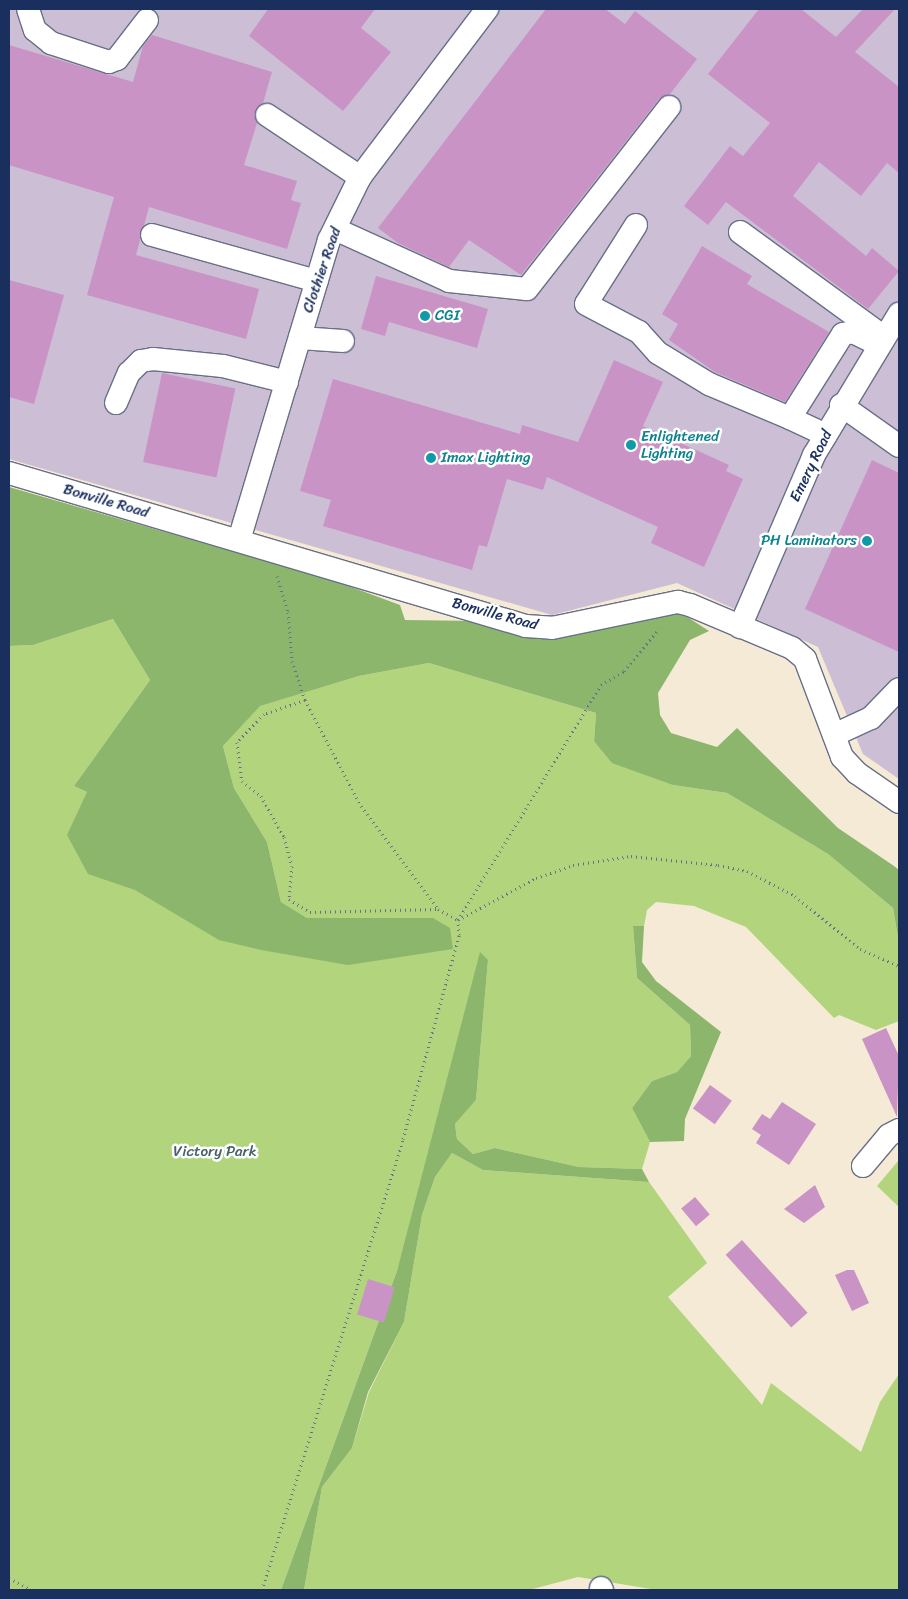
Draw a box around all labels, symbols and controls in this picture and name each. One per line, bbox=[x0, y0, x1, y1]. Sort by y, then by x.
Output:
street label: Clothier Road bbox=[299, 225, 345, 315]
place label: CGI bbox=[435, 307, 460, 325]
marker: CGI bbox=[419, 310, 431, 322]
place label: Enlightened Lighting bbox=[641, 427, 719, 462]
street label: Emery Road bbox=[786, 427, 836, 505]
marker: Enlightened Lighting bbox=[625, 439, 637, 451]
place label: Imax Lighting bbox=[441, 449, 530, 467]
marker: Imax Lighting bbox=[425, 452, 437, 464]
street label: Bonville Road bbox=[61, 480, 151, 522]
place label: PH Laminators bbox=[761, 532, 857, 550]
marker: PH Laminators bbox=[861, 535, 873, 547]
street label: Bonville Road bbox=[450, 594, 540, 634]
park label: Victory Park bbox=[173, 1143, 257, 1161]

